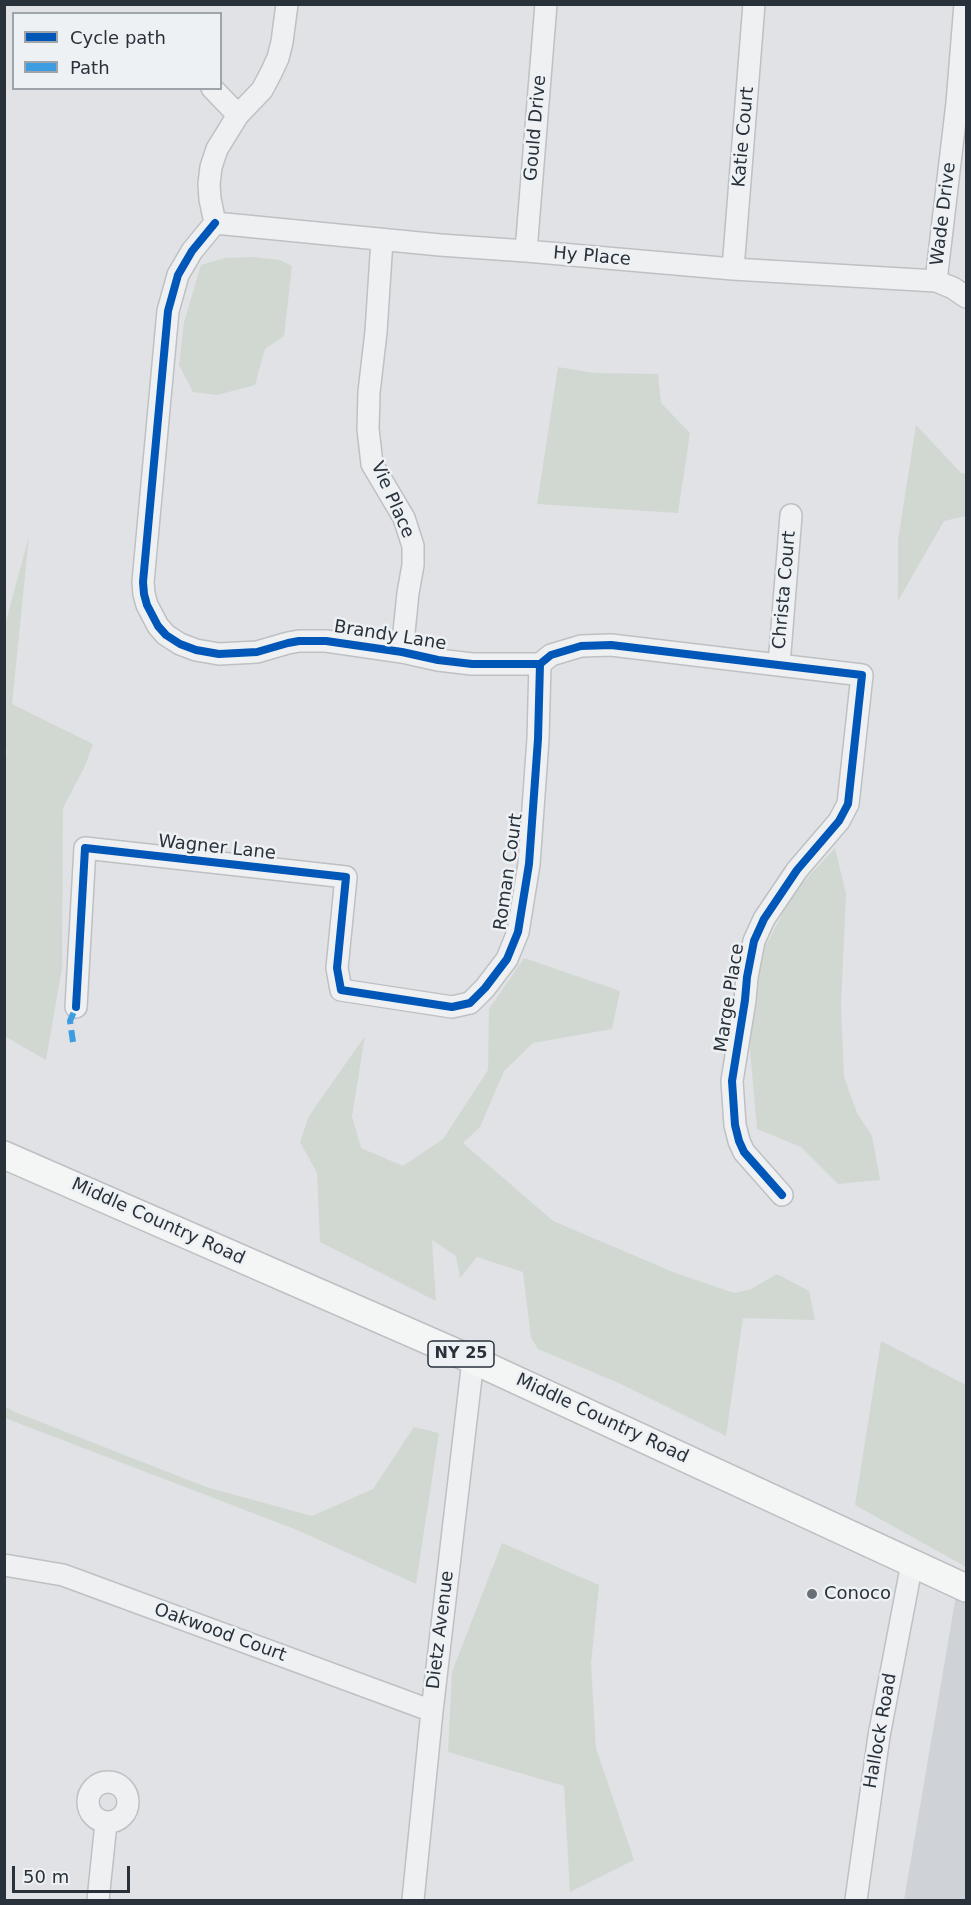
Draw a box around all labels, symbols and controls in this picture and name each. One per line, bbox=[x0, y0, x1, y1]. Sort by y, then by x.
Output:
legend bbox=[12, 12, 222, 90]
text: Cycle path bbox=[70, 27, 166, 48]
text: Path bbox=[70, 57, 110, 78]
street label: Gould Drive bbox=[521, 74, 551, 182]
street label: Katie Court bbox=[729, 86, 759, 188]
street label: Wade Drive bbox=[927, 161, 961, 267]
street label: Hy Place bbox=[552, 243, 632, 271]
street label: Vie Place bbox=[366, 458, 418, 542]
street label: Christa Court bbox=[769, 530, 801, 650]
street label: Brandy Lane bbox=[332, 616, 448, 656]
street label: Roman Court bbox=[490, 812, 528, 932]
street label: Wagner Lane bbox=[157, 831, 277, 865]
street label: Marge Place bbox=[711, 942, 749, 1054]
street label: Middle Country Road bbox=[68, 1174, 248, 1270]
road number: NY 25 bbox=[428, 1341, 494, 1367]
street label: Middle Country Road bbox=[512, 1370, 692, 1468]
street label: Dietz Avenue bbox=[423, 1570, 459, 1690]
place label: Conoco bbox=[824, 1583, 891, 1605]
marker: Conoco bbox=[805, 1587, 819, 1601]
street label: Oakwood Court bbox=[151, 1599, 289, 1667]
street label: Hallock Road bbox=[860, 1672, 902, 1790]
scale bar bbox=[15, 1854, 134, 1892]
text: 50 m bbox=[23, 1866, 69, 1887]

